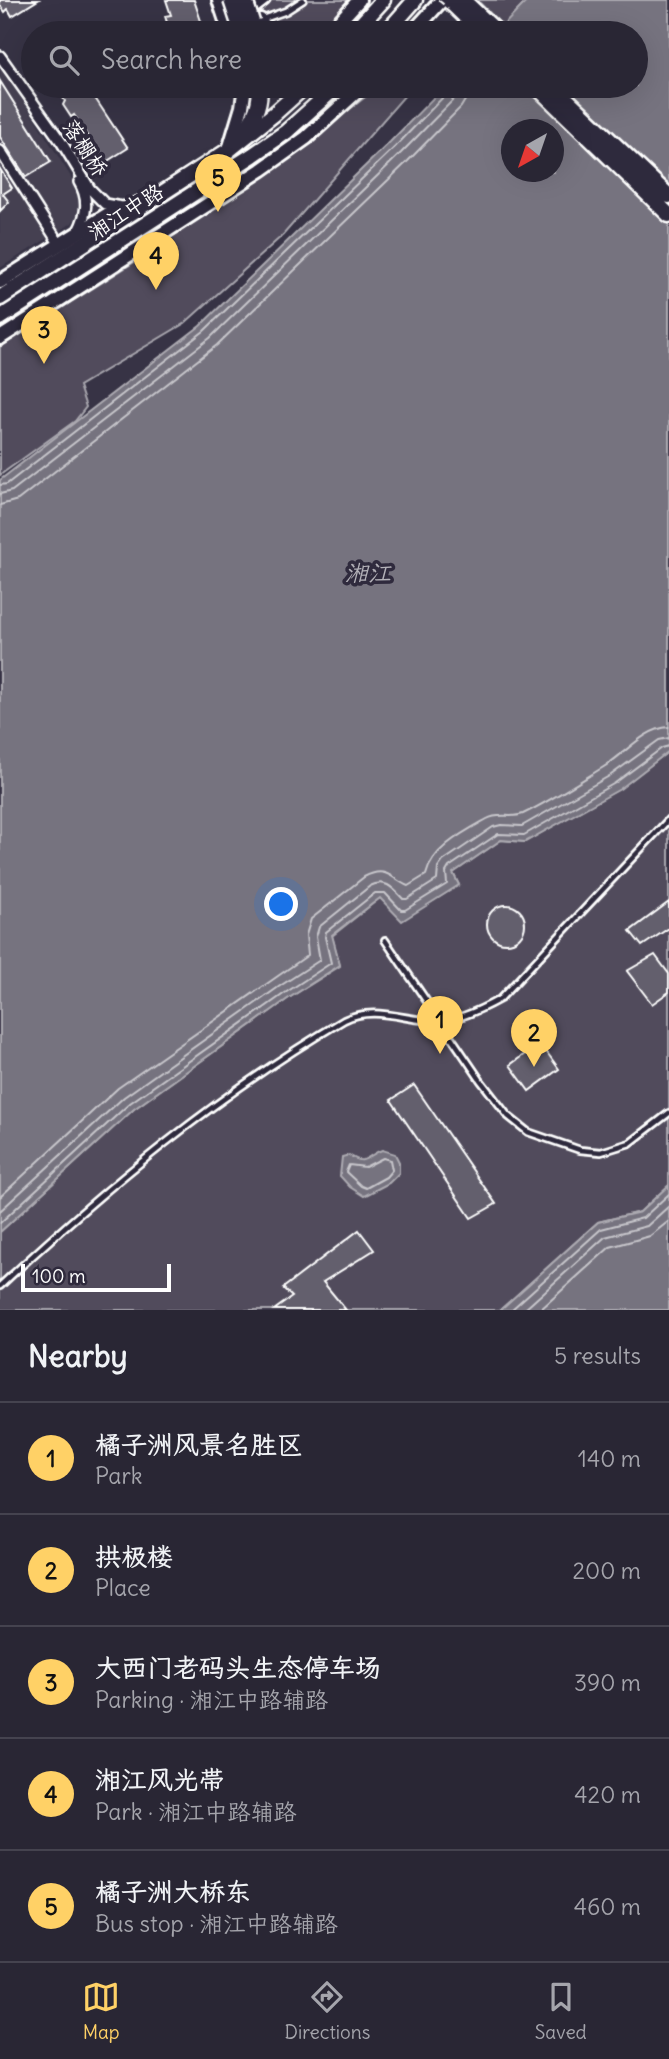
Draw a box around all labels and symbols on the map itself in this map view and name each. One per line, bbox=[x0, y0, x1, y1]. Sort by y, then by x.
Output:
street label: 落棚桥 bbox=[57, 114, 114, 181]
north arrow bbox=[501, 119, 564, 182]
pin: 5 bbox=[195, 154, 241, 212]
street label: 湘江中路 bbox=[83, 177, 168, 246]
pin: 4 bbox=[133, 232, 179, 290]
pin: 3 bbox=[21, 306, 67, 364]
water label: 湘江 bbox=[345, 558, 392, 587]
your location bbox=[264, 887, 298, 921]
pin: 1 bbox=[417, 996, 463, 1054]
pin: 2 bbox=[511, 1009, 557, 1067]
scale bar bbox=[21, 1261, 172, 1293]

